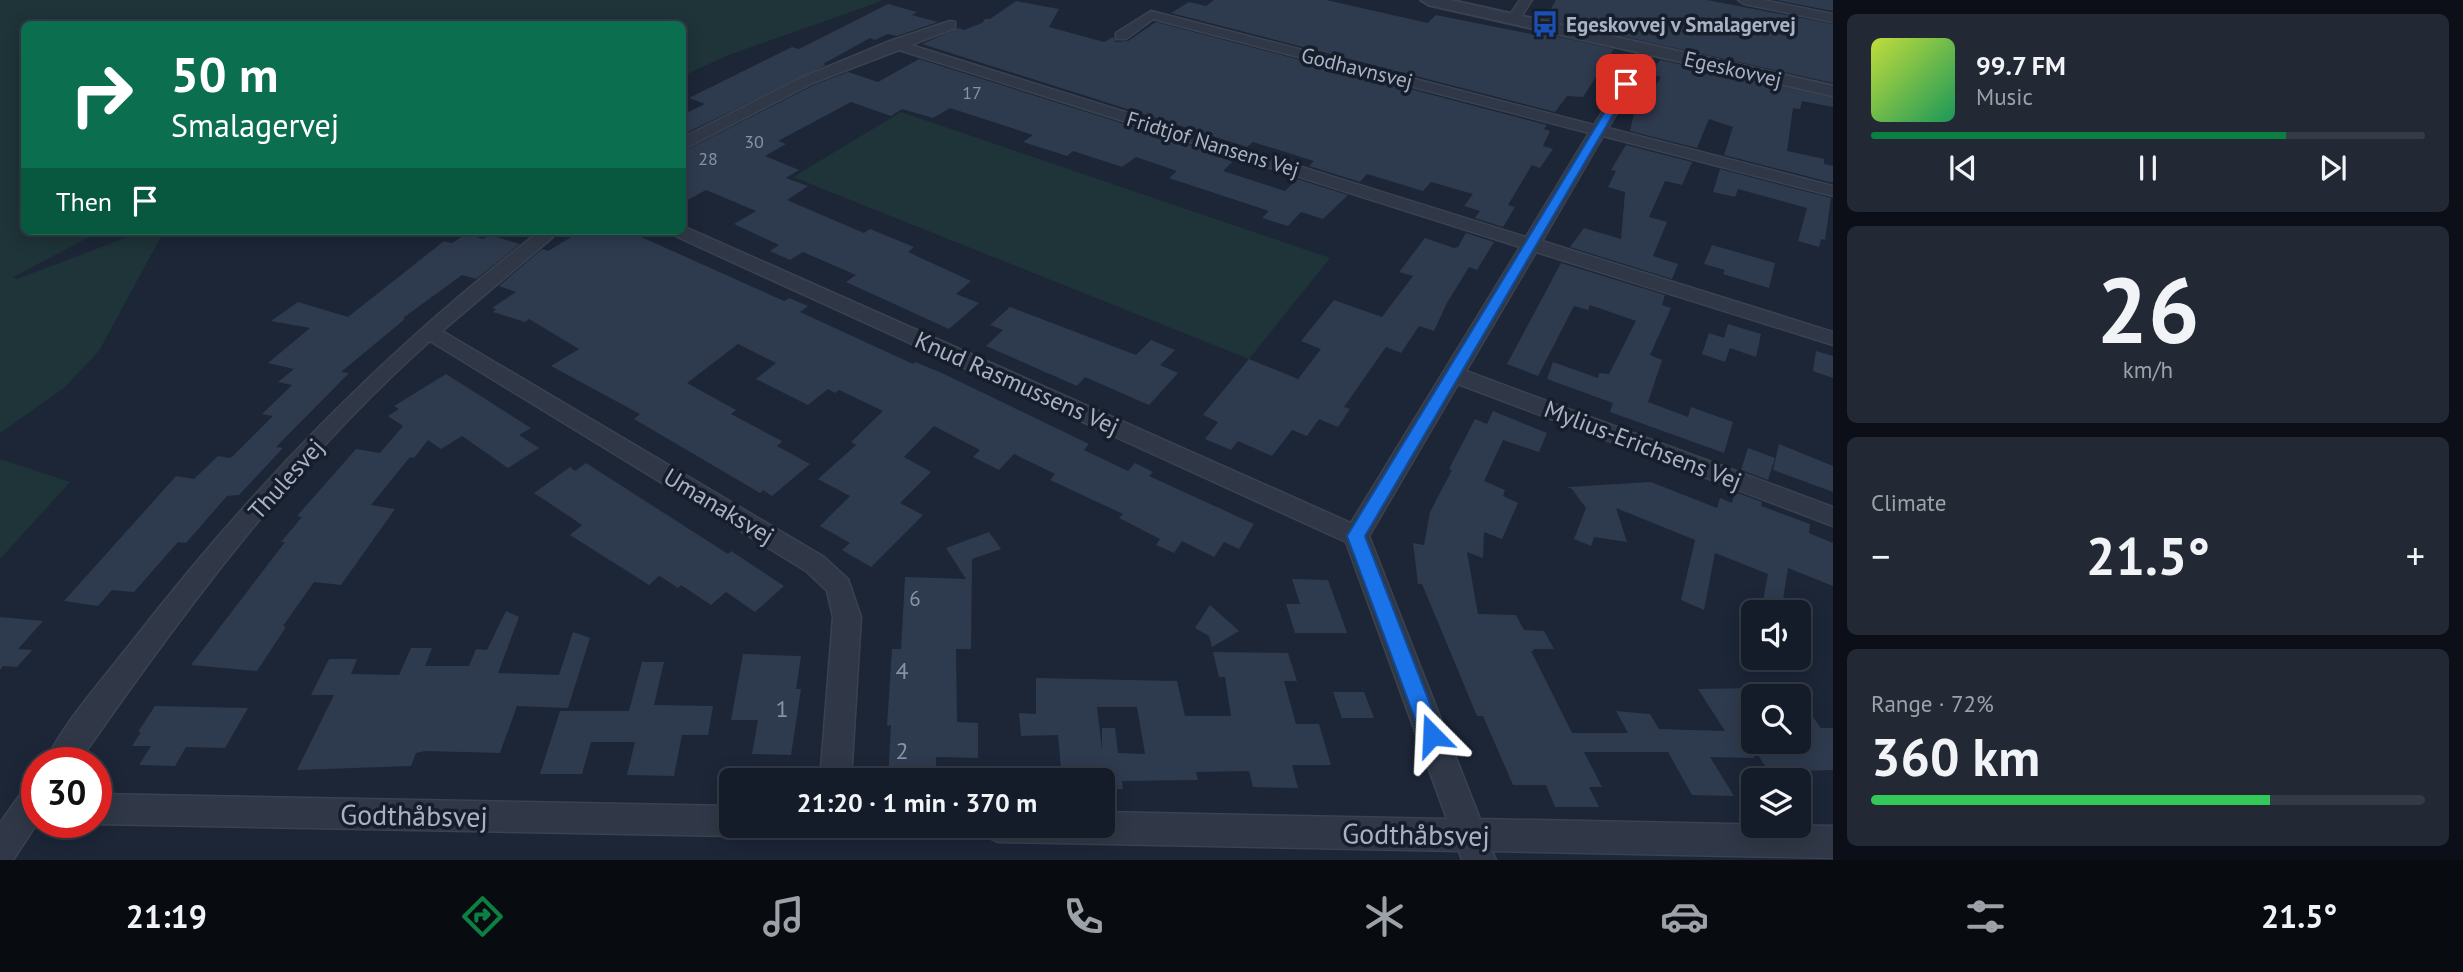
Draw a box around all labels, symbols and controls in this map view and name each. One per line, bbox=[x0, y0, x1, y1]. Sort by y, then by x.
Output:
bus stop icon: Egeskovvej v Smalagervej bbox=[1530, 9, 1560, 39]
place label: Egeskovvej v Smalagervej bbox=[1566, 11, 1796, 38]
street label: Godhavnsvej bbox=[1298, 41, 1416, 95]
text: 50 m bbox=[171, 42, 278, 106]
street label: Egeskovvej bbox=[1682, 45, 1784, 93]
icon: right bbox=[56, 49, 147, 140]
text: 99.7 FM bbox=[1976, 49, 2066, 82]
pin bbox=[1596, 54, 1656, 114]
icon: arrive bbox=[1607, 65, 1645, 103]
house number: 17 bbox=[962, 81, 982, 104]
text: Music bbox=[1976, 82, 2033, 111]
text: Smalagervej bbox=[171, 104, 339, 146]
street label: Fridtjof Nansens Vej bbox=[1124, 105, 1302, 183]
house number: 30 bbox=[744, 130, 764, 153]
house number: 28 bbox=[698, 147, 718, 170]
icon: previous bbox=[1944, 149, 1982, 187]
icon: pause bbox=[2129, 149, 2167, 187]
icon: next bbox=[2314, 149, 2352, 187]
icon: arrive bbox=[126, 182, 164, 220]
text: Then bbox=[56, 185, 112, 218]
text: 26 bbox=[2096, 250, 2200, 368]
street label: Knud Rasmussens Vej bbox=[910, 324, 1124, 442]
text: km/h bbox=[2123, 355, 2173, 384]
street label: Mylius-Erichsens Vej bbox=[1540, 393, 1746, 497]
street label: Thulesvej bbox=[241, 432, 331, 526]
street label: Umanaksvej bbox=[658, 461, 780, 551]
text: Climate bbox=[1871, 488, 1946, 517]
text: 21.5° bbox=[2086, 522, 2210, 589]
text: − bbox=[1871, 531, 1890, 580]
text: + bbox=[2406, 531, 2425, 580]
house number: 6 bbox=[909, 585, 921, 612]
map controls bbox=[1741, 600, 1811, 838]
button: sound bbox=[1741, 600, 1811, 670]
house number: 4 bbox=[895, 655, 909, 686]
button: search bbox=[1741, 684, 1811, 754]
text: Range · 72% bbox=[1871, 689, 1994, 718]
house number: 1 bbox=[775, 693, 789, 724]
position arrow bbox=[1395, 698, 1469, 772]
text: 360 km bbox=[1871, 723, 2040, 790]
house number: 2 bbox=[895, 735, 909, 766]
speed limit sign: 30 bbox=[21, 747, 112, 838]
button: layers bbox=[1741, 768, 1811, 838]
text: 21:20 · 1 min · 370 m bbox=[797, 786, 1037, 819]
street label: Godthåbsvej bbox=[340, 795, 488, 835]
street label: Godthåbsvej bbox=[1342, 814, 1490, 854]
icon: directions bbox=[458, 892, 507, 941]
icon: music bbox=[759, 892, 808, 941]
icon: phone bbox=[1059, 892, 1108, 941]
icon: climate bbox=[1360, 892, 1409, 941]
icon: car bbox=[1660, 892, 1709, 941]
icon: filters bbox=[1961, 892, 2010, 941]
text: 21:19 bbox=[126, 895, 207, 937]
text: 21.5° bbox=[2261, 895, 2337, 937]

